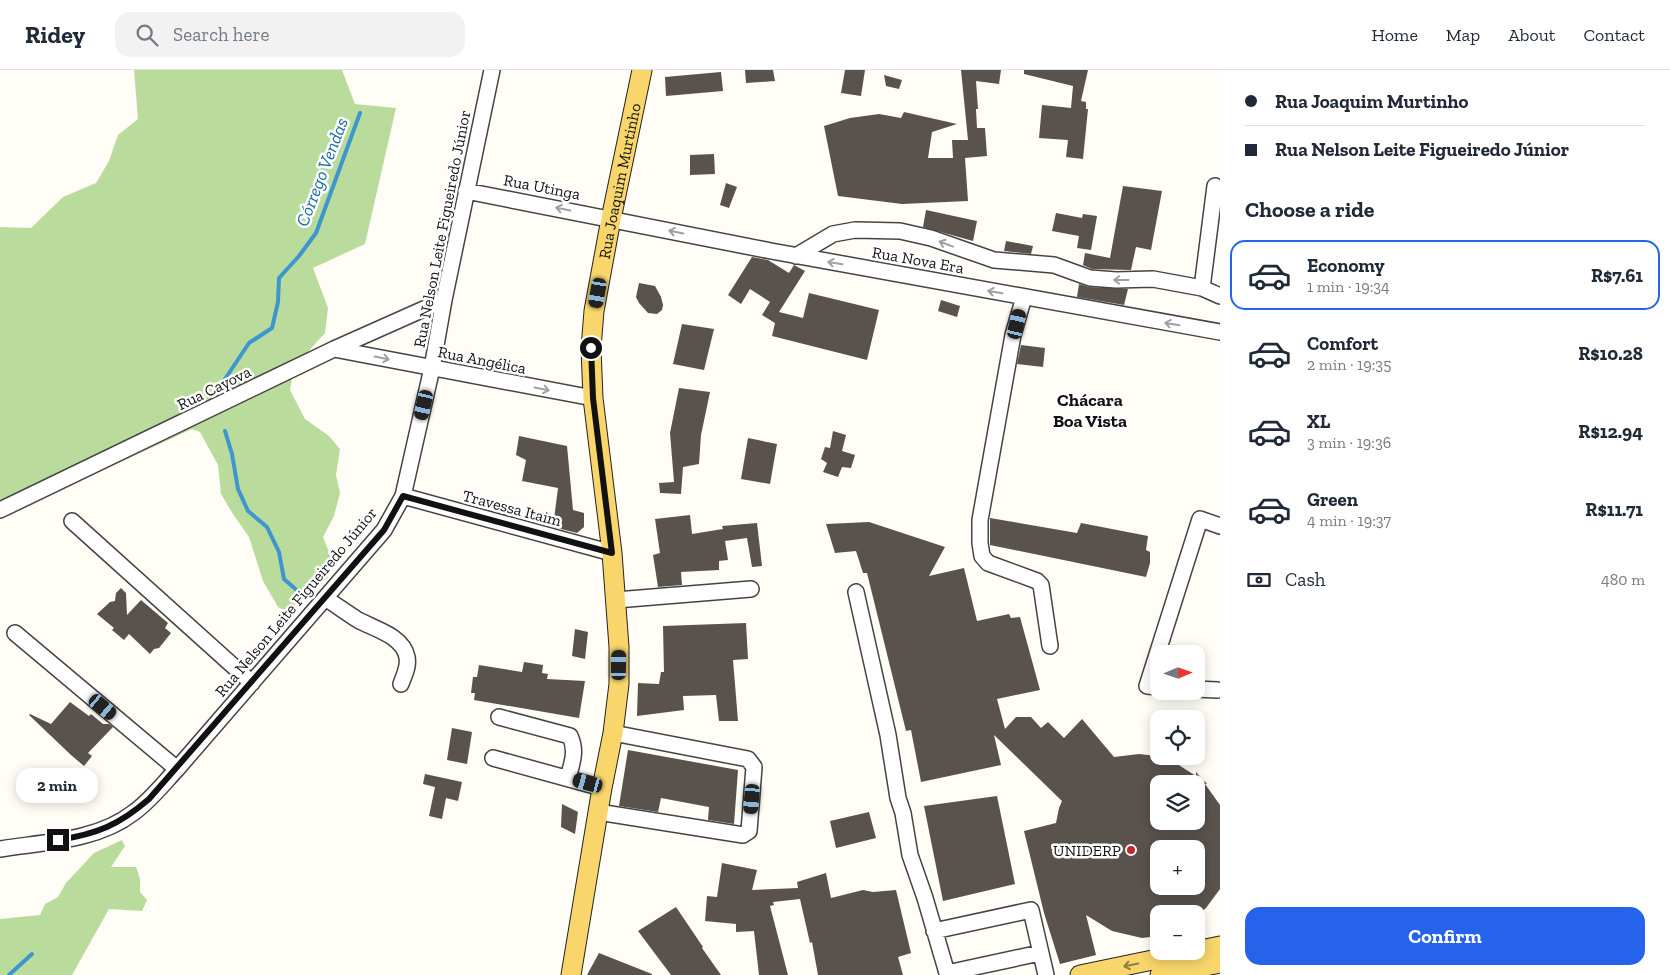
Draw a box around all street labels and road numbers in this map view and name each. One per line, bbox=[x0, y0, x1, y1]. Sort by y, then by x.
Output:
street label: Rua Joaquim Murtinho bbox=[594, 101, 644, 260]
street label: Rua Nelson Leite Figueiredo Júnior bbox=[410, 108, 474, 349]
street label: Rua Utinga bbox=[502, 170, 582, 204]
street label: Rua Nova Era bbox=[871, 243, 966, 277]
street label: Rua Angélica bbox=[436, 342, 528, 378]
street label: Rua Cayova bbox=[174, 362, 254, 414]
street label: Travessa Itaim bbox=[461, 486, 564, 530]
street label: Rua Nelson Leite Figueiredo Júnior bbox=[211, 503, 381, 701]

